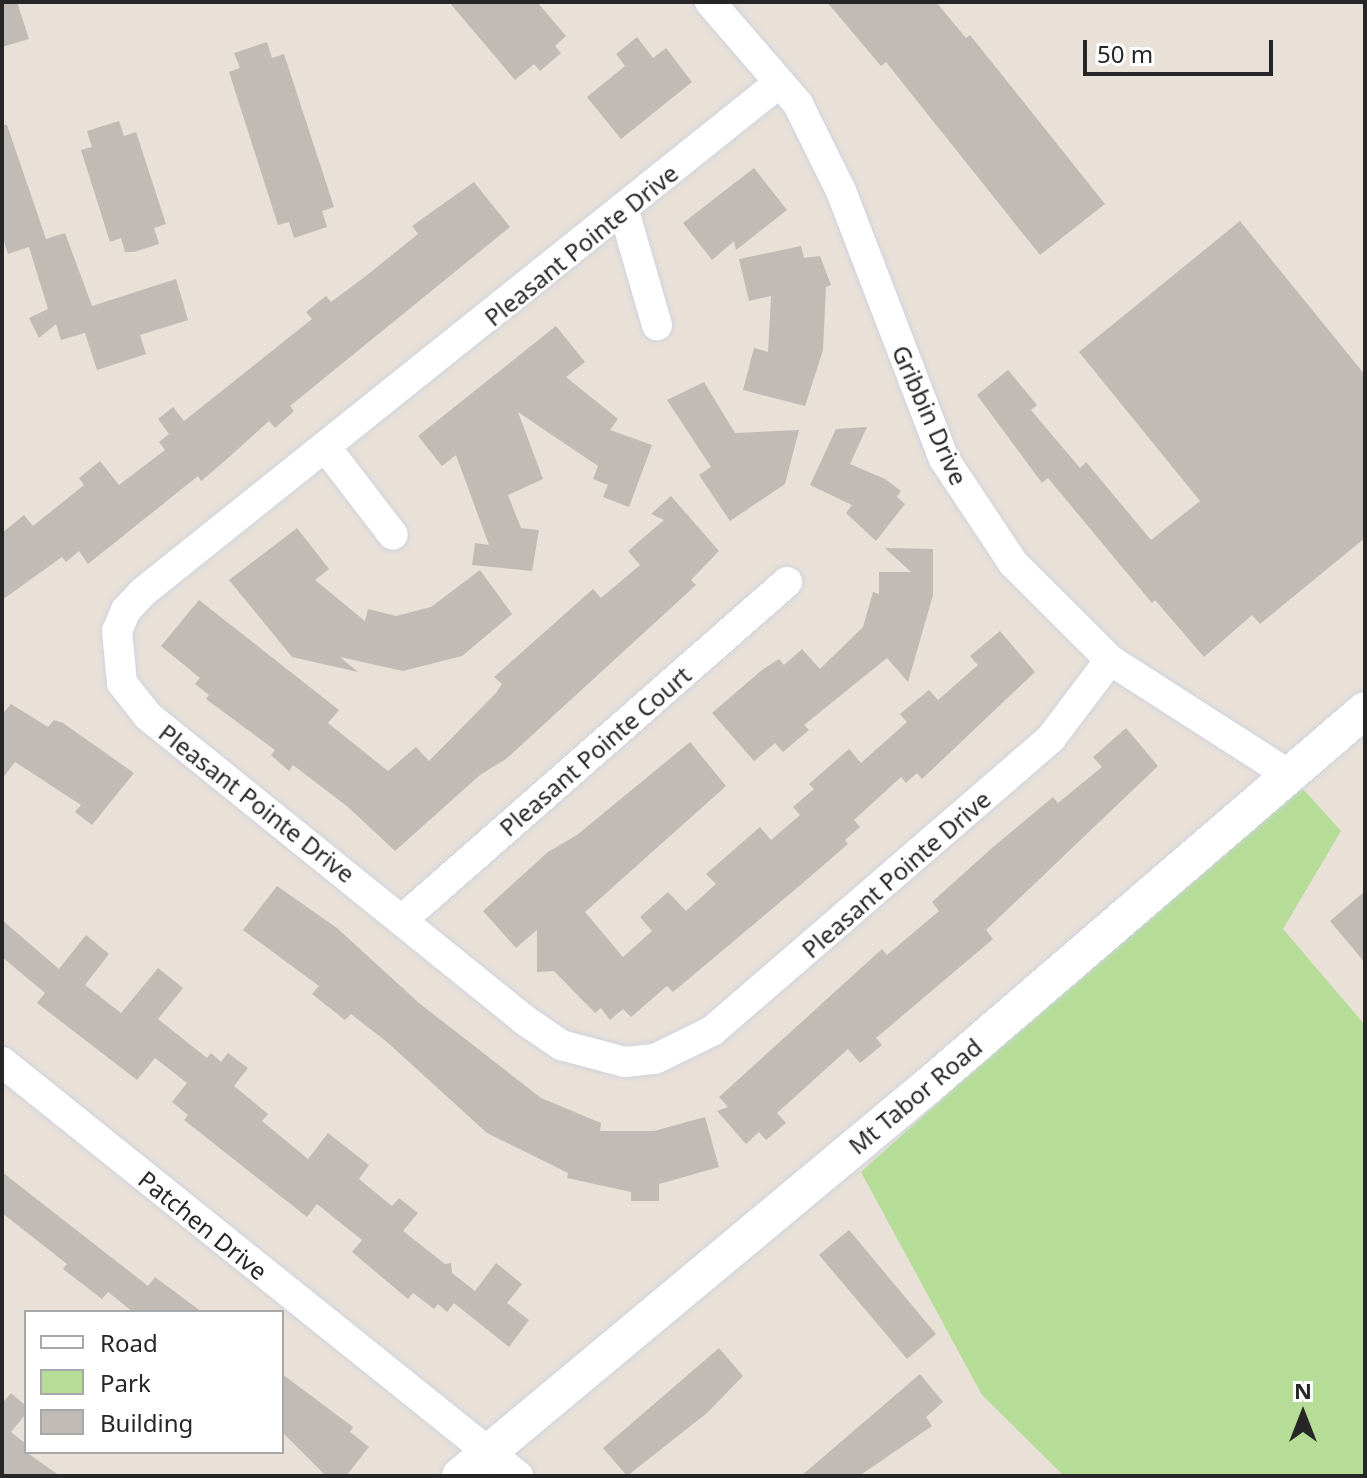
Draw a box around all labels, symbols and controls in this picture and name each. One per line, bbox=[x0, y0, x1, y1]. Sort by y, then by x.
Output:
scale bar bbox=[1087, 24, 1277, 74]
text: 50 m bbox=[1097, 37, 1153, 70]
street label: Pleasant Pointe Drive bbox=[479, 158, 683, 332]
street label: Gribbin Drive bbox=[886, 341, 974, 489]
street label: Pleasant Pointe Court bbox=[493, 660, 697, 842]
street label: Pleasant Pointe Drive bbox=[153, 718, 361, 888]
street label: Pleasant Pointe Drive bbox=[796, 784, 996, 964]
street label: Mt Tabor Road bbox=[843, 1032, 987, 1160]
street label: Patchen Drive bbox=[133, 1164, 273, 1286]
legend bbox=[24, 1310, 284, 1454]
text: Road bbox=[100, 1326, 158, 1359]
text: Park bbox=[100, 1366, 151, 1399]
north arrow bbox=[1263, 1374, 1343, 1454]
text: N bbox=[1294, 1375, 1312, 1405]
text: Building bbox=[100, 1406, 193, 1439]

